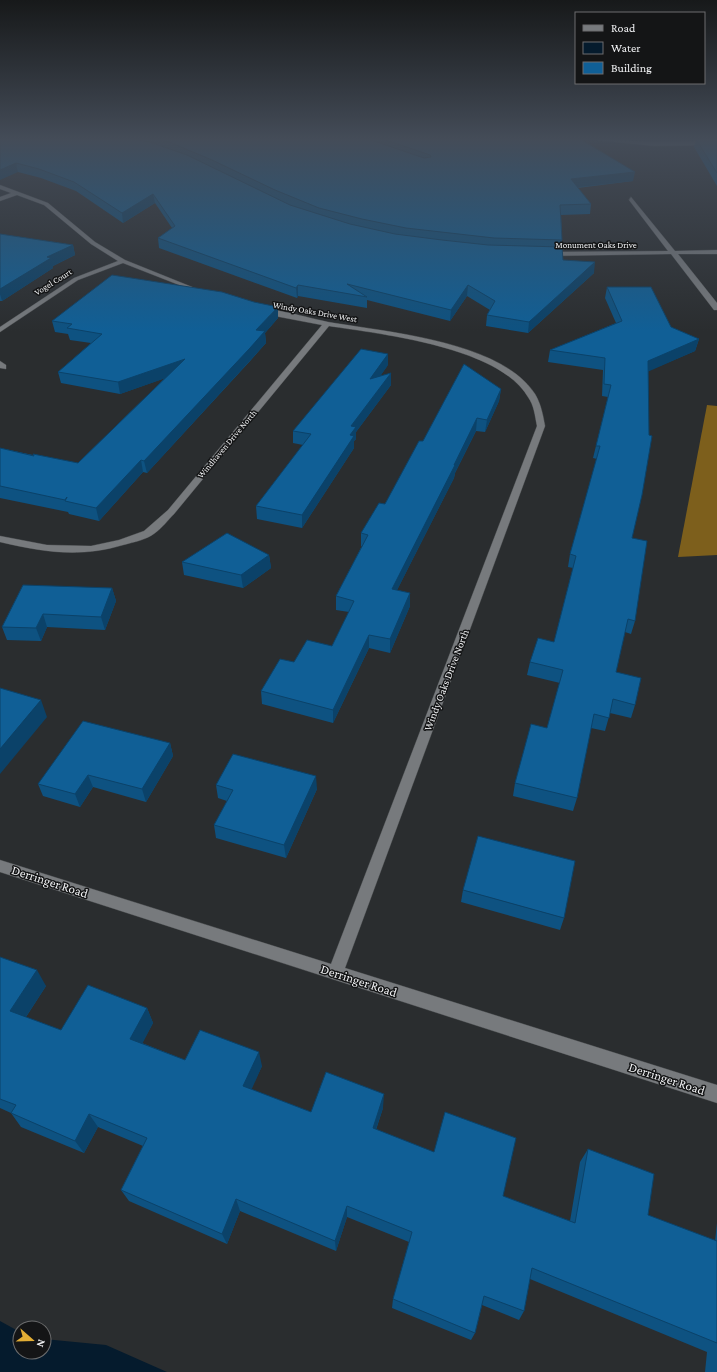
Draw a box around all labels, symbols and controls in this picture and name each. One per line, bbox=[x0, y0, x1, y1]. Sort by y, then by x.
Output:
legend bbox=[575, 12, 705, 84]
text: Road bbox=[611, 21, 636, 35]
text: Water bbox=[611, 41, 641, 55]
text: Building bbox=[611, 61, 652, 75]
street label: Monument Oaks Drive bbox=[555, 240, 637, 250]
street label: Vogel Court bbox=[32, 266, 74, 297]
street label: Windy Oaks Drive West bbox=[272, 300, 359, 324]
street label: Windhaven Drive North bbox=[195, 408, 259, 480]
street label: Windy Oaks Drive North bbox=[421, 627, 472, 733]
street label: Derringer Road bbox=[10, 862, 90, 901]
street label: Derringer Road bbox=[319, 961, 399, 1000]
street label: Derringer Road bbox=[627, 1059, 707, 1098]
north arrow bbox=[12, 1320, 52, 1360]
text: N bbox=[34, 1338, 48, 1349]

